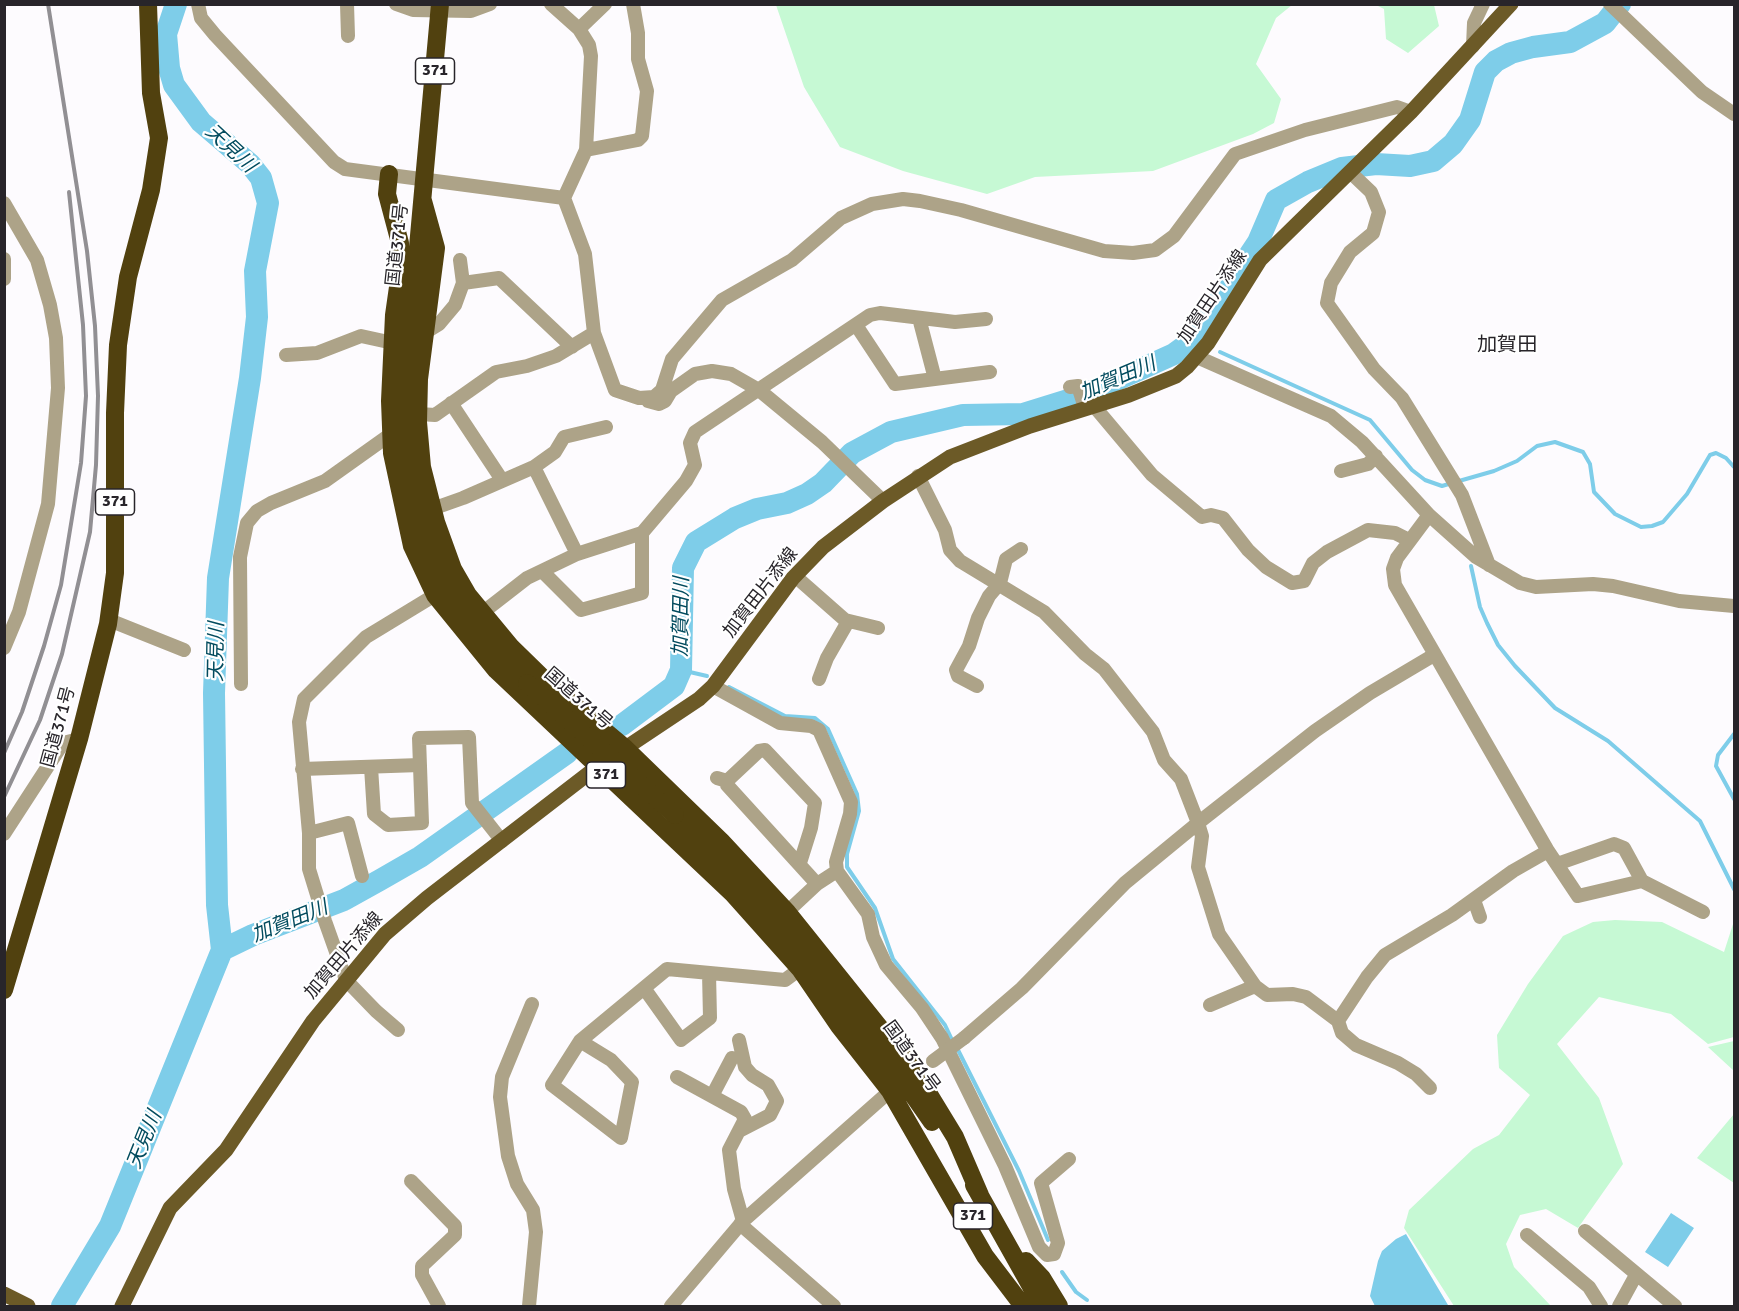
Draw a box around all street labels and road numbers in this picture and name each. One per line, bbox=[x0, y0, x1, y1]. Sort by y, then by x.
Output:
road number: 371 bbox=[416, 58, 454, 84]
street label: 国道371号 bbox=[383, 203, 413, 287]
street label: 加賀田片添線 bbox=[1174, 246, 1252, 348]
road number: 371 bbox=[96, 489, 134, 515]
street label: 加賀田片添線 bbox=[719, 544, 803, 642]
street label: 国道371号 bbox=[540, 664, 616, 734]
street label: 国道371号 bbox=[38, 684, 80, 770]
road number: 371 bbox=[586, 762, 626, 788]
street label: 加賀田片添線 bbox=[300, 908, 388, 1004]
street label: 国道371号 bbox=[878, 1017, 944, 1097]
road number: 371 bbox=[954, 1203, 992, 1229]

